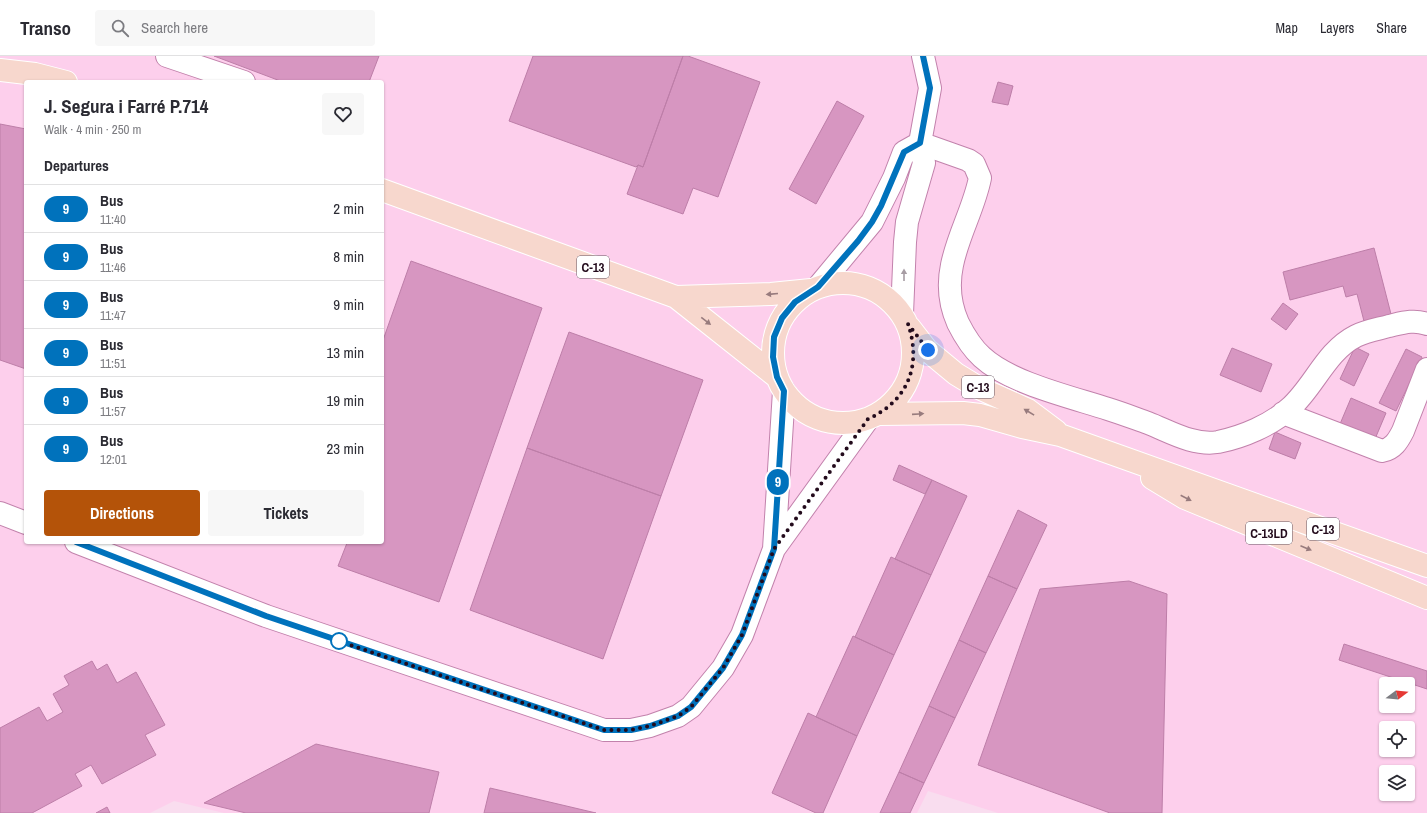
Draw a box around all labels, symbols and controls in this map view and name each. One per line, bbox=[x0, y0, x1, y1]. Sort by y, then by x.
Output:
search box bbox=[95, 10, 375, 46]
text: Transo bbox=[20, 15, 71, 41]
icon: search bbox=[109, 17, 131, 39]
text: Search here bbox=[141, 17, 208, 38]
text: Map bbox=[1276, 19, 1298, 37]
text: Layers bbox=[1320, 19, 1354, 37]
text: Share bbox=[1376, 19, 1407, 37]
text: J. Segura i Farré P.714 bbox=[44, 93, 208, 119]
button: heart bbox=[322, 93, 364, 135]
text: Walk · 4 min · 250 m bbox=[44, 121, 141, 138]
text: Departures bbox=[44, 155, 109, 176]
text: Bus bbox=[100, 190, 123, 211]
text: 2 min bbox=[333, 198, 364, 219]
text: 9 bbox=[63, 200, 69, 218]
text: 11:40 bbox=[100, 211, 126, 228]
text: Bus bbox=[100, 238, 123, 259]
text: 8 min bbox=[333, 246, 364, 267]
text: 9 bbox=[63, 248, 69, 266]
road number: C-13 bbox=[577, 256, 609, 278]
text: 11:46 bbox=[100, 259, 126, 276]
one-way arrow bbox=[901, 268, 907, 281]
text: Bus bbox=[100, 286, 123, 307]
one-way arrow bbox=[766, 291, 778, 297]
text: 9 min bbox=[333, 294, 364, 315]
text: 9 bbox=[63, 296, 69, 314]
text: 11:47 bbox=[100, 307, 126, 324]
one-way arrow bbox=[701, 317, 712, 326]
text: Bus bbox=[100, 334, 123, 355]
your location bbox=[918, 340, 938, 360]
text: 13 min bbox=[326, 342, 364, 363]
text: 9 bbox=[63, 344, 69, 362]
text: 11:51 bbox=[100, 355, 126, 372]
road number: C-13 bbox=[962, 376, 994, 398]
text: Bus bbox=[100, 382, 123, 403]
text: 19 min bbox=[326, 390, 364, 411]
text: 9 bbox=[63, 392, 69, 410]
text: 11:57 bbox=[100, 403, 126, 420]
one-way arrow bbox=[1023, 408, 1035, 415]
one-way arrow bbox=[912, 410, 924, 417]
text: Bus bbox=[100, 430, 123, 451]
text: 23 min bbox=[326, 438, 364, 459]
text: 9 bbox=[63, 440, 69, 458]
text: 12:01 bbox=[100, 451, 127, 468]
line badge: 9 bbox=[765, 469, 791, 495]
text: 9 bbox=[775, 473, 781, 491]
button: Directions bbox=[44, 490, 200, 536]
button: Tickets bbox=[208, 490, 364, 536]
one-way arrow bbox=[1180, 495, 1192, 501]
road number: C-13 bbox=[1307, 518, 1339, 540]
road number: C-13LD bbox=[1246, 522, 1292, 544]
one-way arrow bbox=[1301, 545, 1312, 551]
unlabelled marker bbox=[330, 632, 348, 650]
north arrow bbox=[1379, 677, 1415, 713]
map controls bbox=[1379, 677, 1415, 801]
button: locate bbox=[1379, 721, 1415, 757]
button: layers bbox=[1379, 765, 1415, 801]

